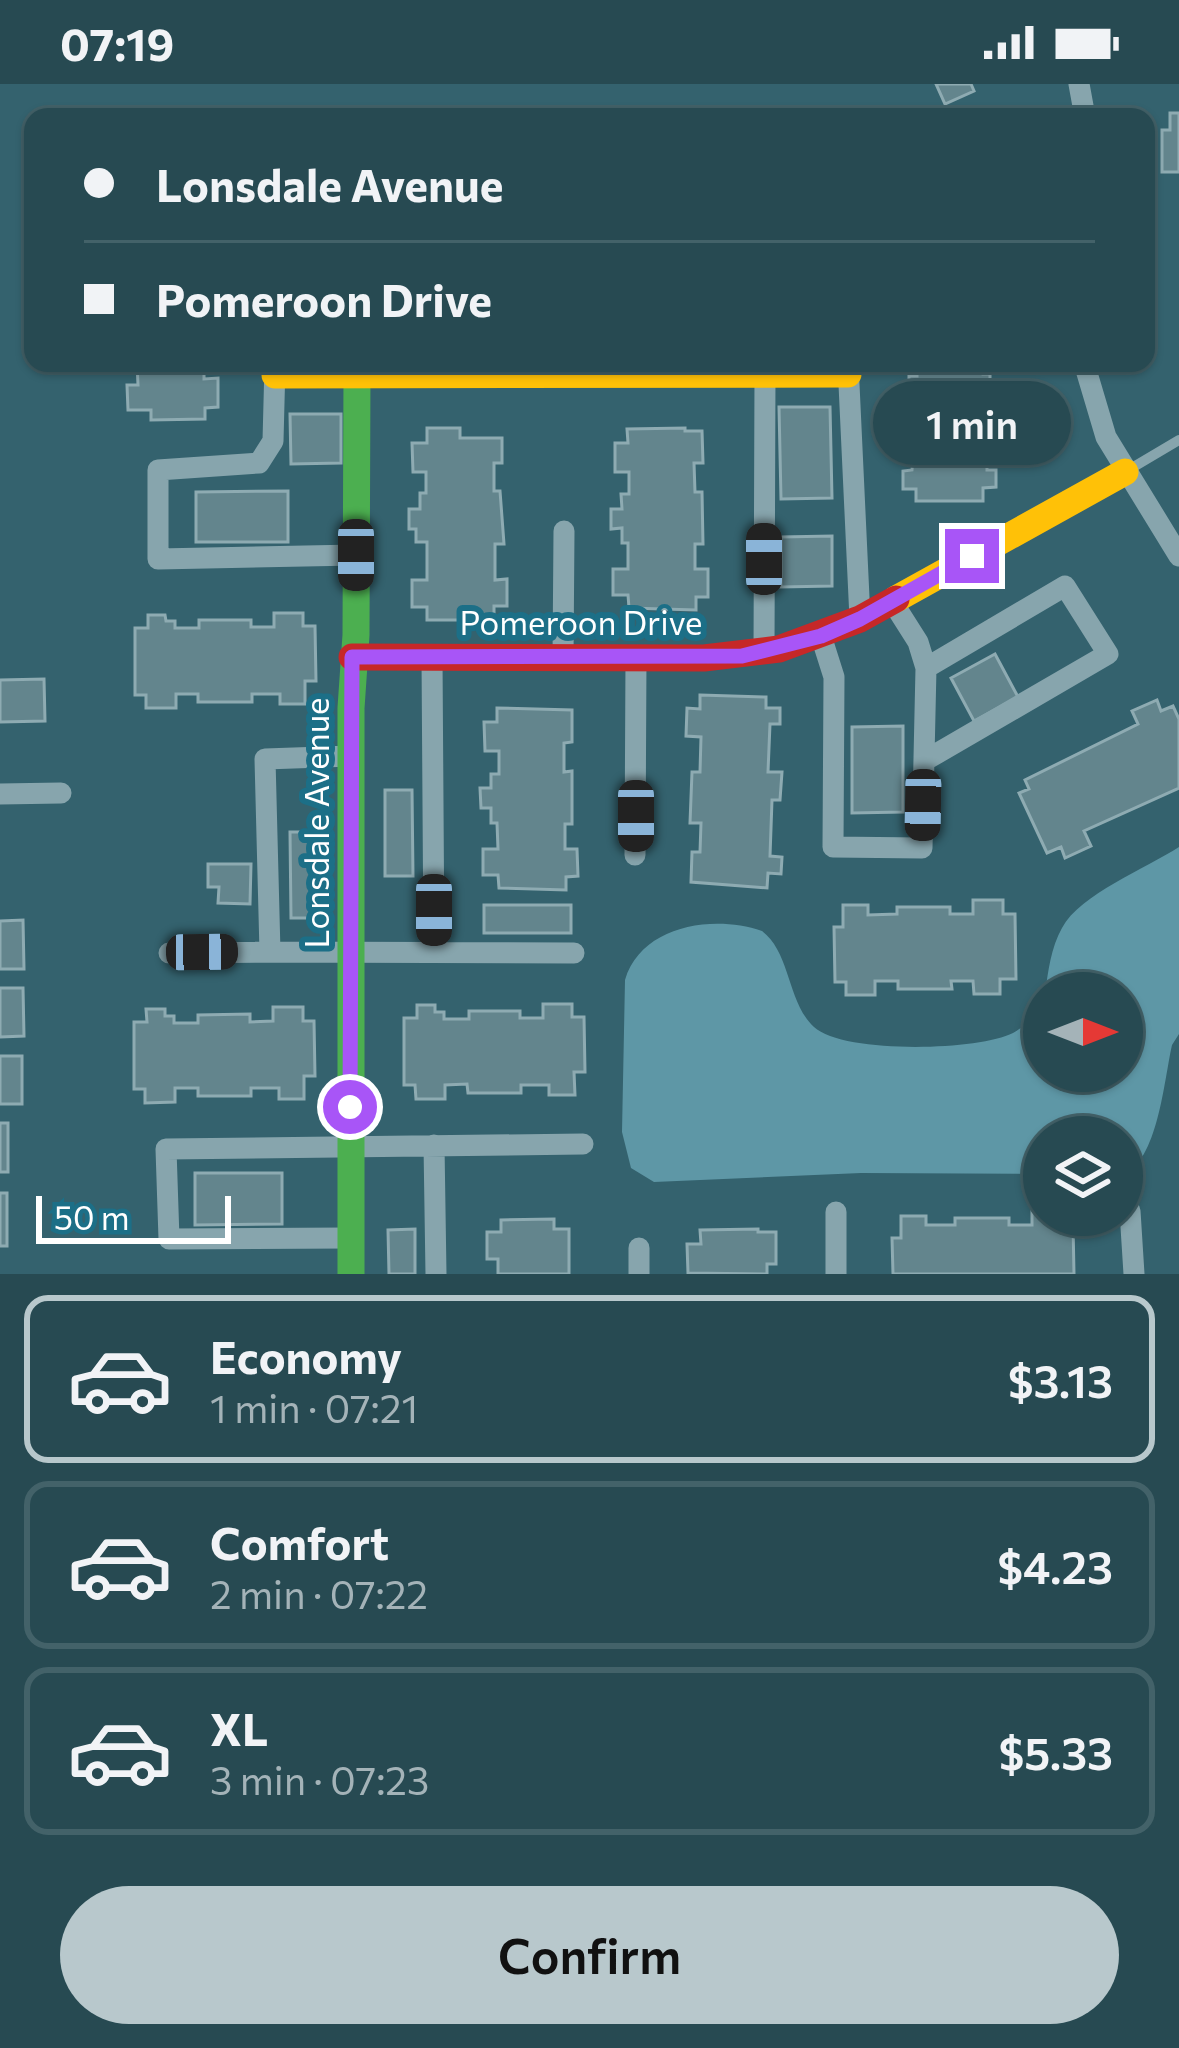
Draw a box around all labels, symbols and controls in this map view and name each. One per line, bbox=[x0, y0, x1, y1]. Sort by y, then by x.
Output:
text: 07:19 bbox=[60, 15, 174, 70]
text: Lonsdale Avenue bbox=[156, 156, 503, 211]
text: Pomeroon Drive bbox=[156, 271, 492, 326]
callout: 1 min bbox=[873, 382, 1071, 466]
text: 1 min bbox=[926, 399, 1018, 447]
car bbox=[338, 519, 374, 591]
car bbox=[746, 523, 782, 595]
route end bbox=[945, 529, 999, 583]
street label: Pomeroon Drive bbox=[459, 601, 703, 642]
street label: Lonsdale Avenue bbox=[295, 698, 336, 948]
car bbox=[904, 769, 942, 841]
car bbox=[618, 780, 654, 852]
car bbox=[416, 874, 452, 946]
car bbox=[166, 933, 238, 971]
north arrow bbox=[1023, 972, 1143, 1092]
map controls bbox=[1023, 972, 1143, 1236]
route start bbox=[323, 1080, 377, 1134]
button: layers bbox=[1023, 1116, 1143, 1236]
scale bar bbox=[36, 1190, 231, 1243]
text: 50 m bbox=[54, 1196, 130, 1237]
icon: car bbox=[66, 1325, 174, 1433]
text: Economy bbox=[210, 1328, 402, 1383]
text: $3.13 bbox=[1008, 1352, 1113, 1407]
text: 1 min · 07:21 bbox=[210, 1383, 418, 1431]
icon: car bbox=[66, 1511, 174, 1619]
text: Comfort bbox=[210, 1514, 389, 1569]
text: $4.23 bbox=[997, 1538, 1113, 1593]
text: 2 min · 07:22 bbox=[210, 1569, 428, 1617]
icon: car bbox=[66, 1697, 174, 1805]
text: XL bbox=[210, 1700, 268, 1755]
text: $5.33 bbox=[999, 1724, 1113, 1779]
text: 3 min · 07:23 bbox=[210, 1755, 429, 1803]
button: Confirm bbox=[60, 1886, 1119, 2024]

